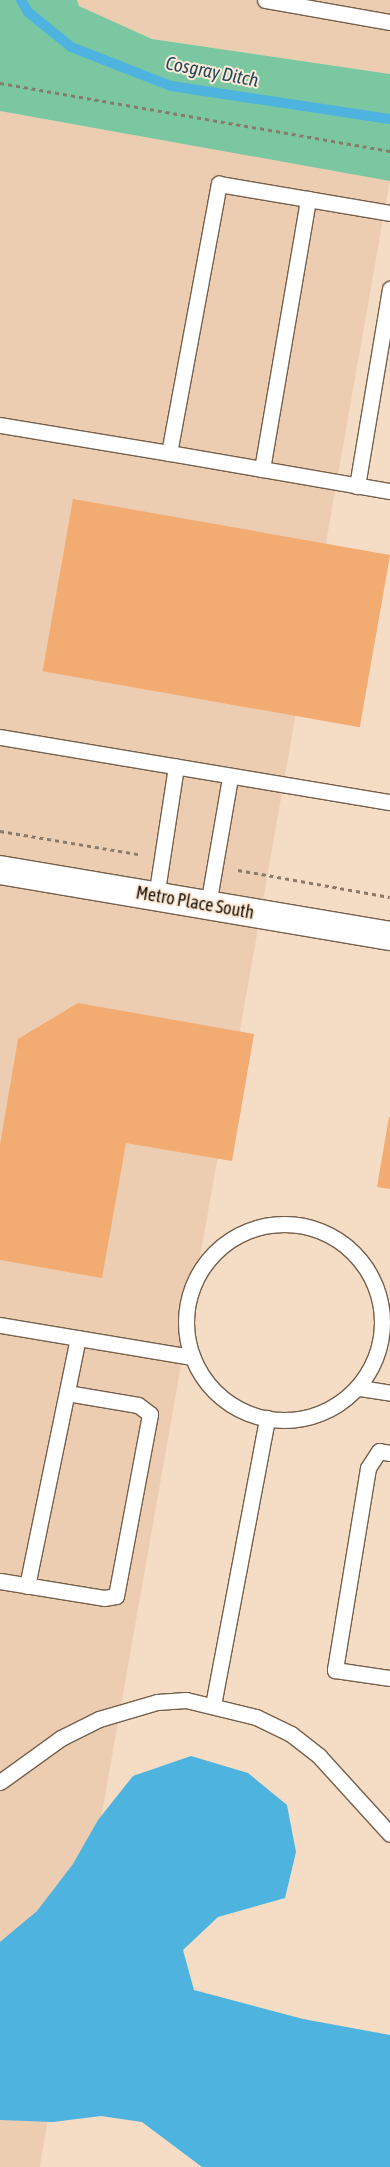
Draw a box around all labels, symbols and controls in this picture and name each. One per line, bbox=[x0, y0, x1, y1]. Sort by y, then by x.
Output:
water label: Cosgray Ditch bbox=[164, 52, 260, 92]
street label: Metro Place South bbox=[134, 882, 256, 924]

